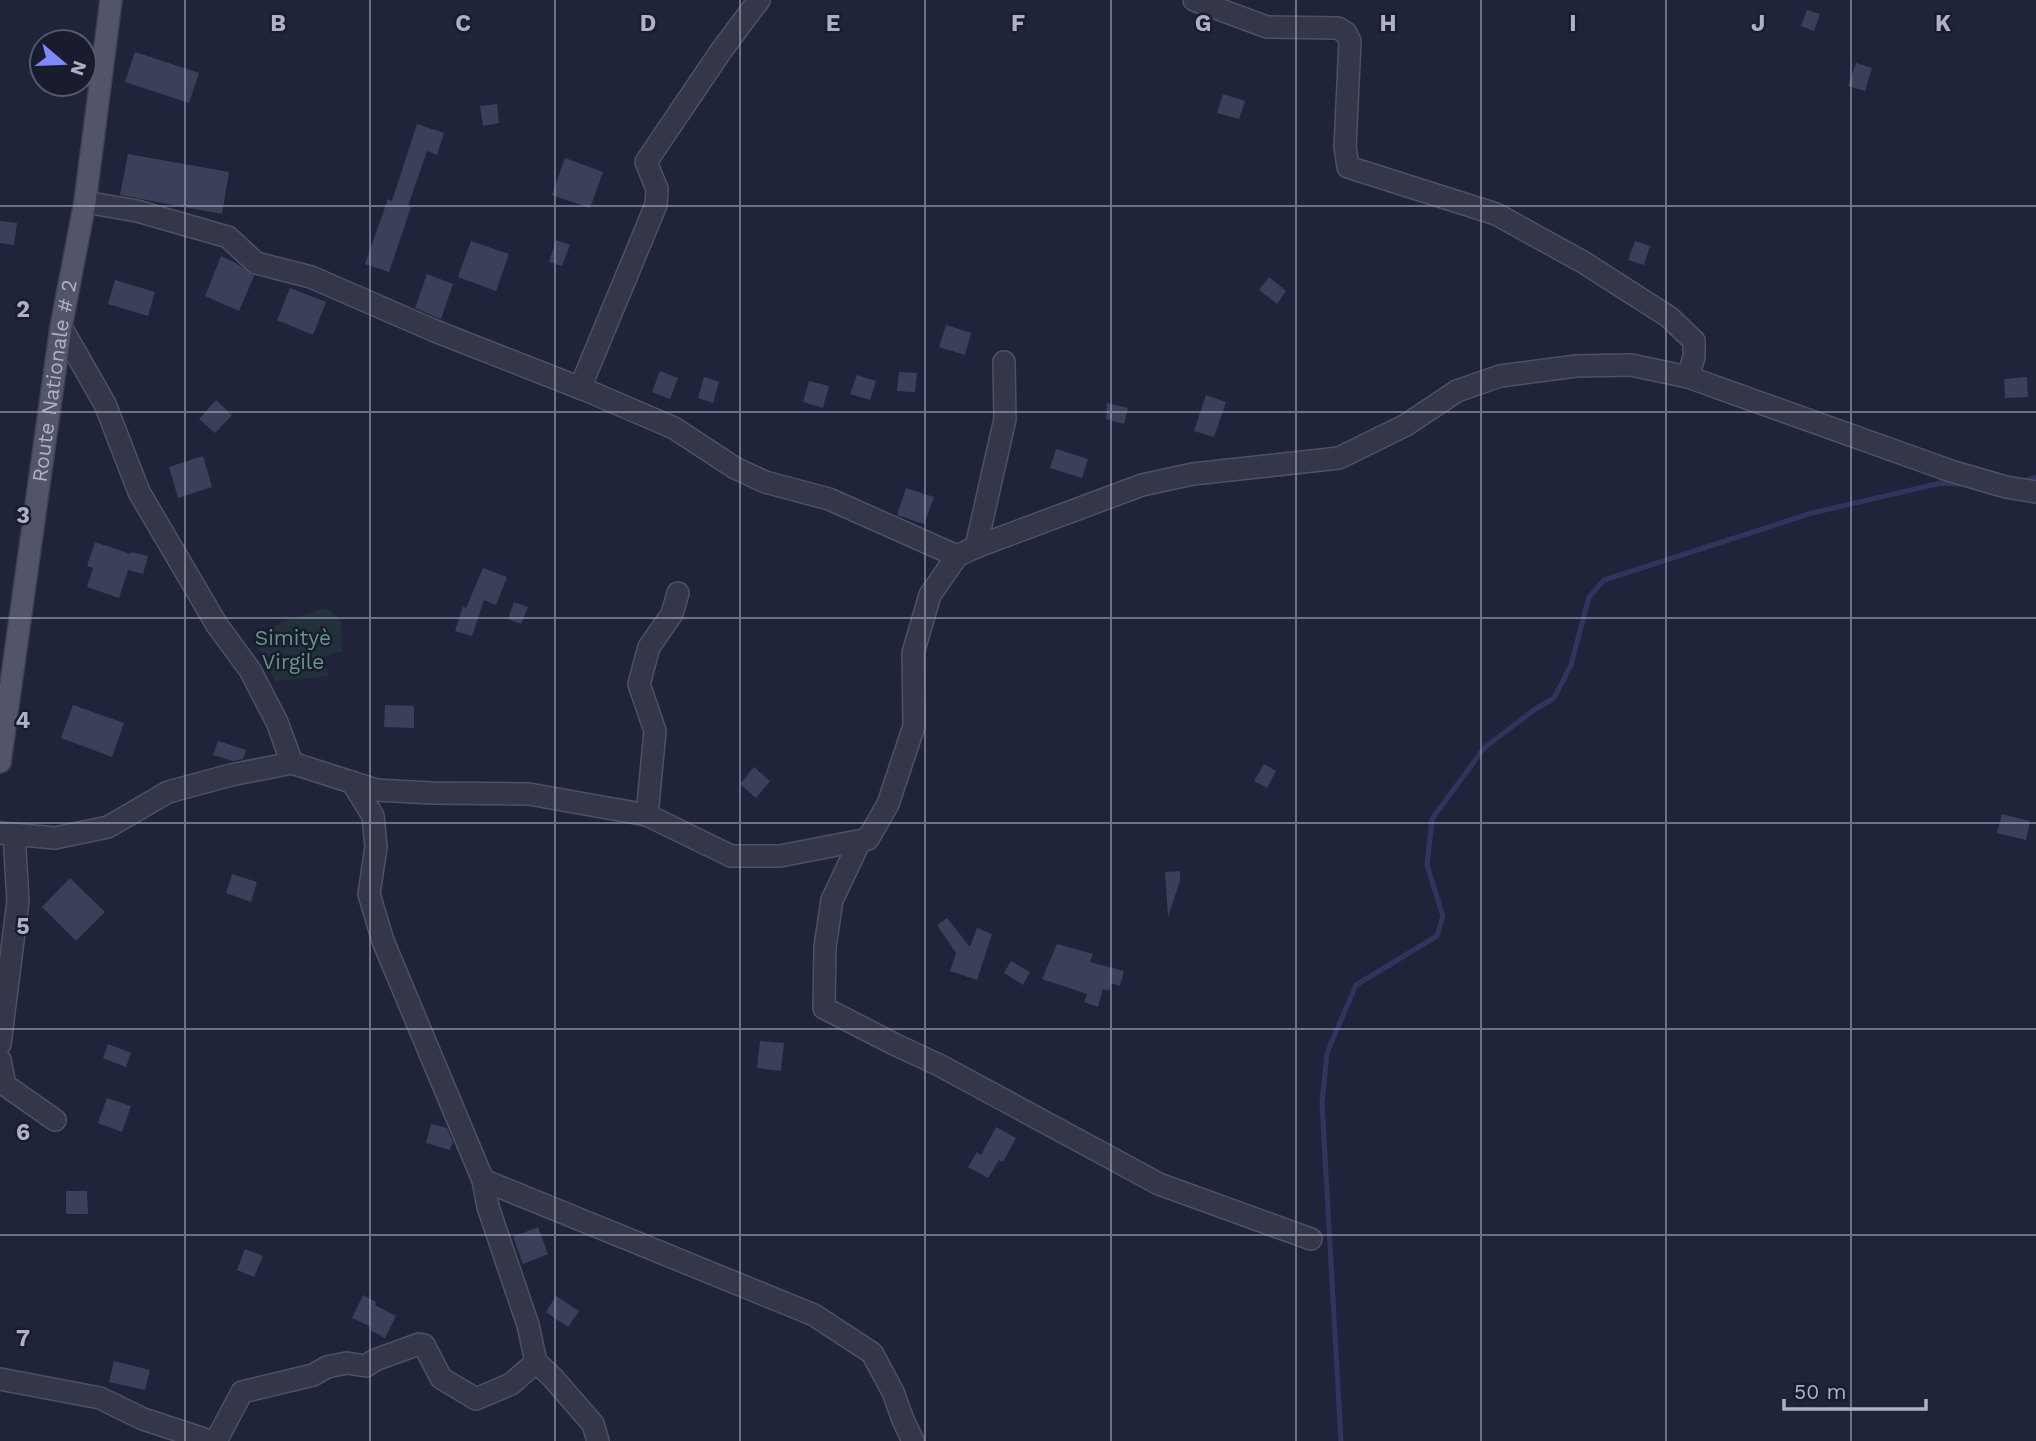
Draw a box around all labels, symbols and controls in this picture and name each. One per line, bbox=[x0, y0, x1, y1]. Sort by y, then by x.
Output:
text: B bbox=[270, 10, 286, 37]
text: C bbox=[455, 10, 471, 37]
text: D bbox=[640, 10, 656, 37]
text: E bbox=[826, 10, 840, 37]
text: F bbox=[1011, 10, 1025, 37]
text: G bbox=[1195, 10, 1211, 37]
text: H bbox=[1379, 10, 1397, 37]
text: I bbox=[1569, 10, 1577, 37]
text: J bbox=[1751, 10, 1765, 37]
text: K bbox=[1935, 10, 1951, 37]
north arrow bbox=[28, 28, 98, 98]
text: N bbox=[65, 58, 92, 79]
street label: Route Nationale # 2 bbox=[26, 277, 82, 484]
text: 2 bbox=[16, 296, 30, 323]
text: 3 bbox=[16, 502, 30, 529]
park label: Simityè Virgile bbox=[255, 625, 331, 674]
text: 4 bbox=[16, 707, 31, 734]
text: 5 bbox=[16, 913, 30, 940]
text: 6 bbox=[16, 1119, 30, 1146]
text: 7 bbox=[16, 1325, 30, 1352]
scale bar bbox=[1784, 1368, 1926, 1412]
text: 50 m bbox=[1794, 1379, 1846, 1404]

